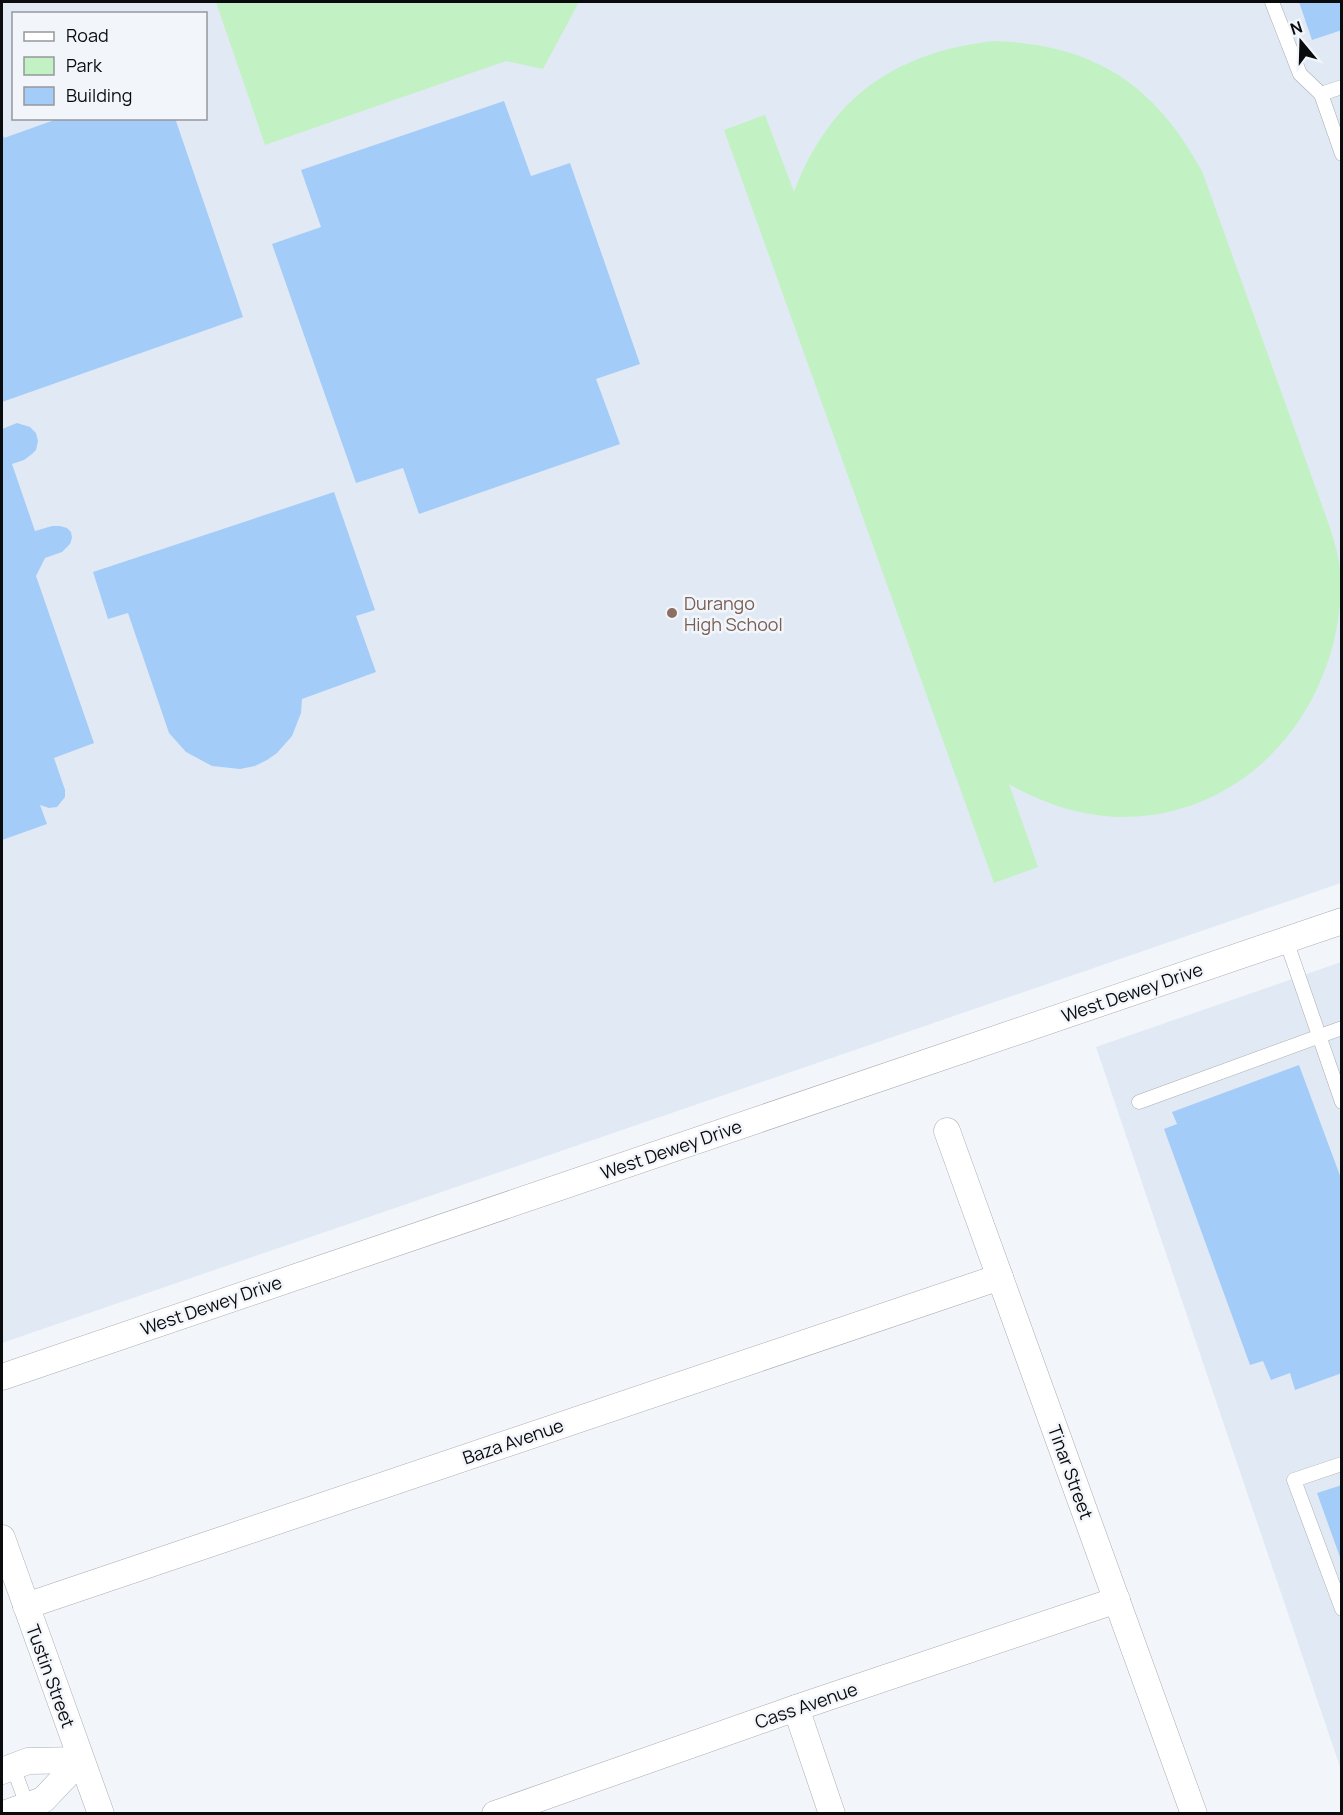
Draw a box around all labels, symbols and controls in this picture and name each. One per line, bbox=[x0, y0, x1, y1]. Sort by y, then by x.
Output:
legend bbox=[12, 12, 207, 120]
north arrow bbox=[1271, 12, 1331, 72]
text: N bbox=[1287, 16, 1305, 40]
text: Road bbox=[66, 23, 109, 47]
text: Park bbox=[66, 53, 103, 77]
text: Building bbox=[66, 83, 132, 107]
place label: Durango High School bbox=[684, 591, 783, 636]
marker: Durango High School bbox=[665, 606, 679, 620]
street label: West Dewey Drive bbox=[1058, 957, 1206, 1027]
street label: West Dewey Drive bbox=[597, 1114, 745, 1184]
street label: West Dewey Drive bbox=[137, 1270, 285, 1340]
street label: Baza Avenue bbox=[459, 1413, 567, 1469]
street label: Tinar Street bbox=[1043, 1422, 1099, 1522]
street label: Tustin Street bbox=[21, 1621, 81, 1731]
street label: Cass Avenue bbox=[752, 1676, 860, 1734]

